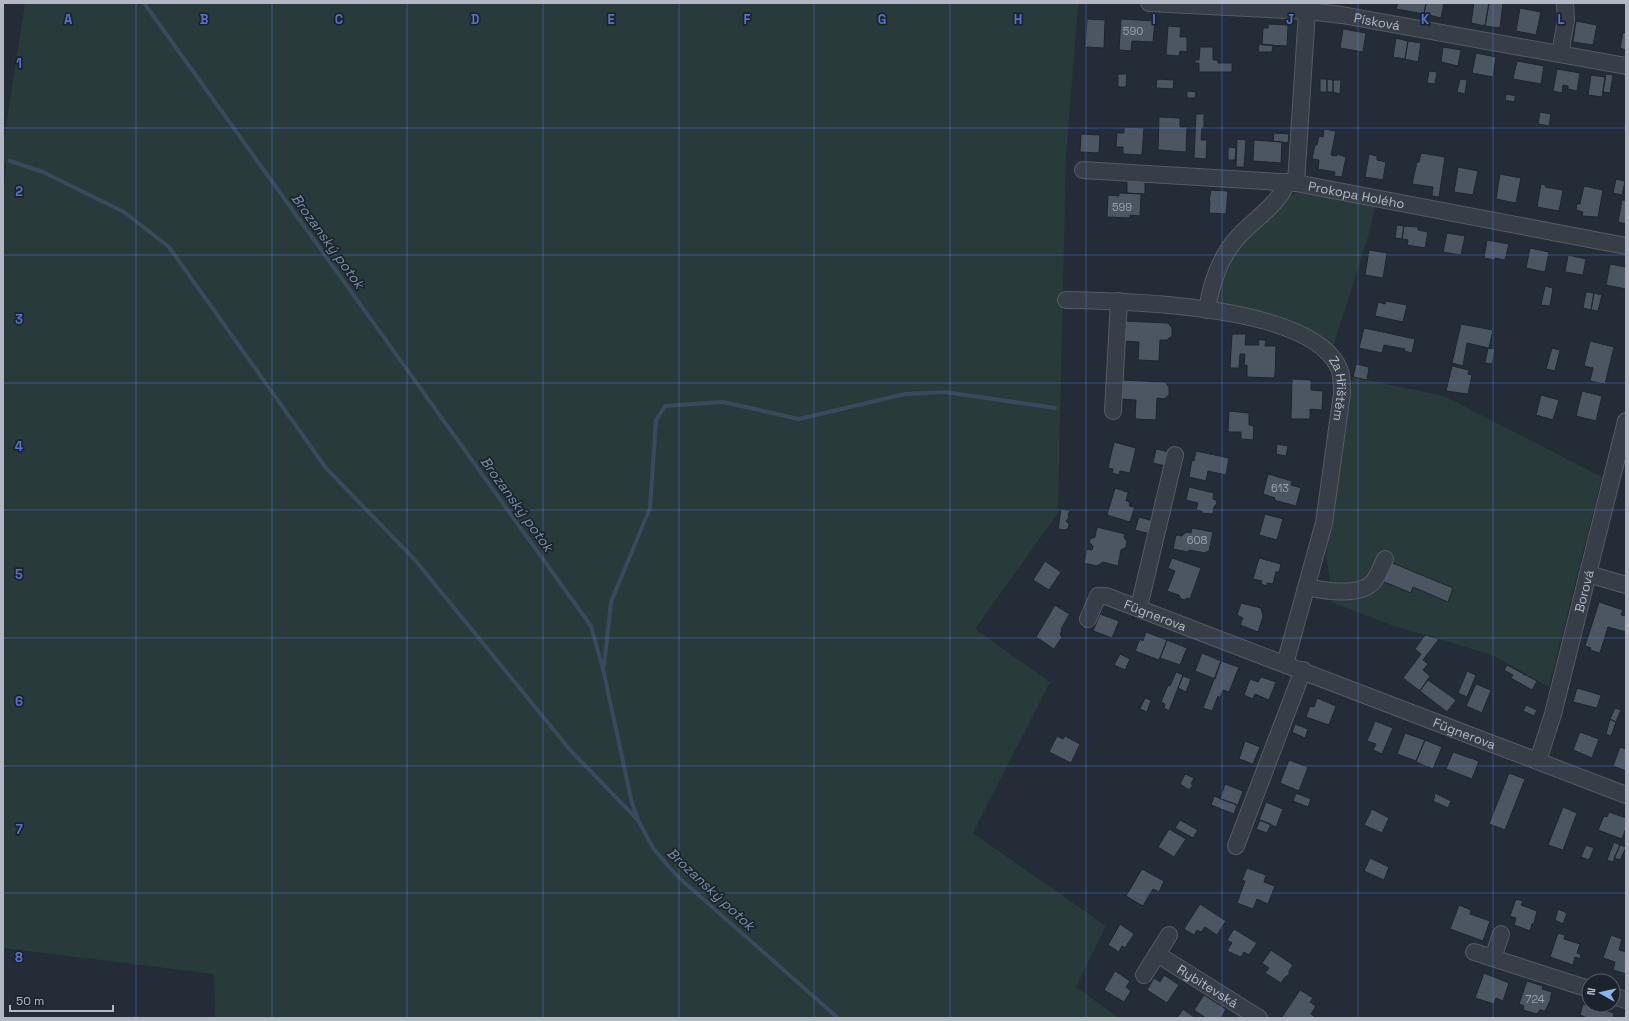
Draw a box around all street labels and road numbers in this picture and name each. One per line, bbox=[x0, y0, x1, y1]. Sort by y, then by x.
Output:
street label: Písková bbox=[1353, 9, 1402, 34]
street label: Prokopa Holého bbox=[1307, 177, 1406, 212]
street label: Za Hřištěm bbox=[1325, 352, 1351, 422]
street label: Borová bbox=[1570, 567, 1597, 614]
street label: Fügnerova bbox=[1122, 595, 1190, 635]
street label: Fügnerova bbox=[1431, 714, 1499, 753]
street label: Rybitevská bbox=[1174, 960, 1242, 1012]

